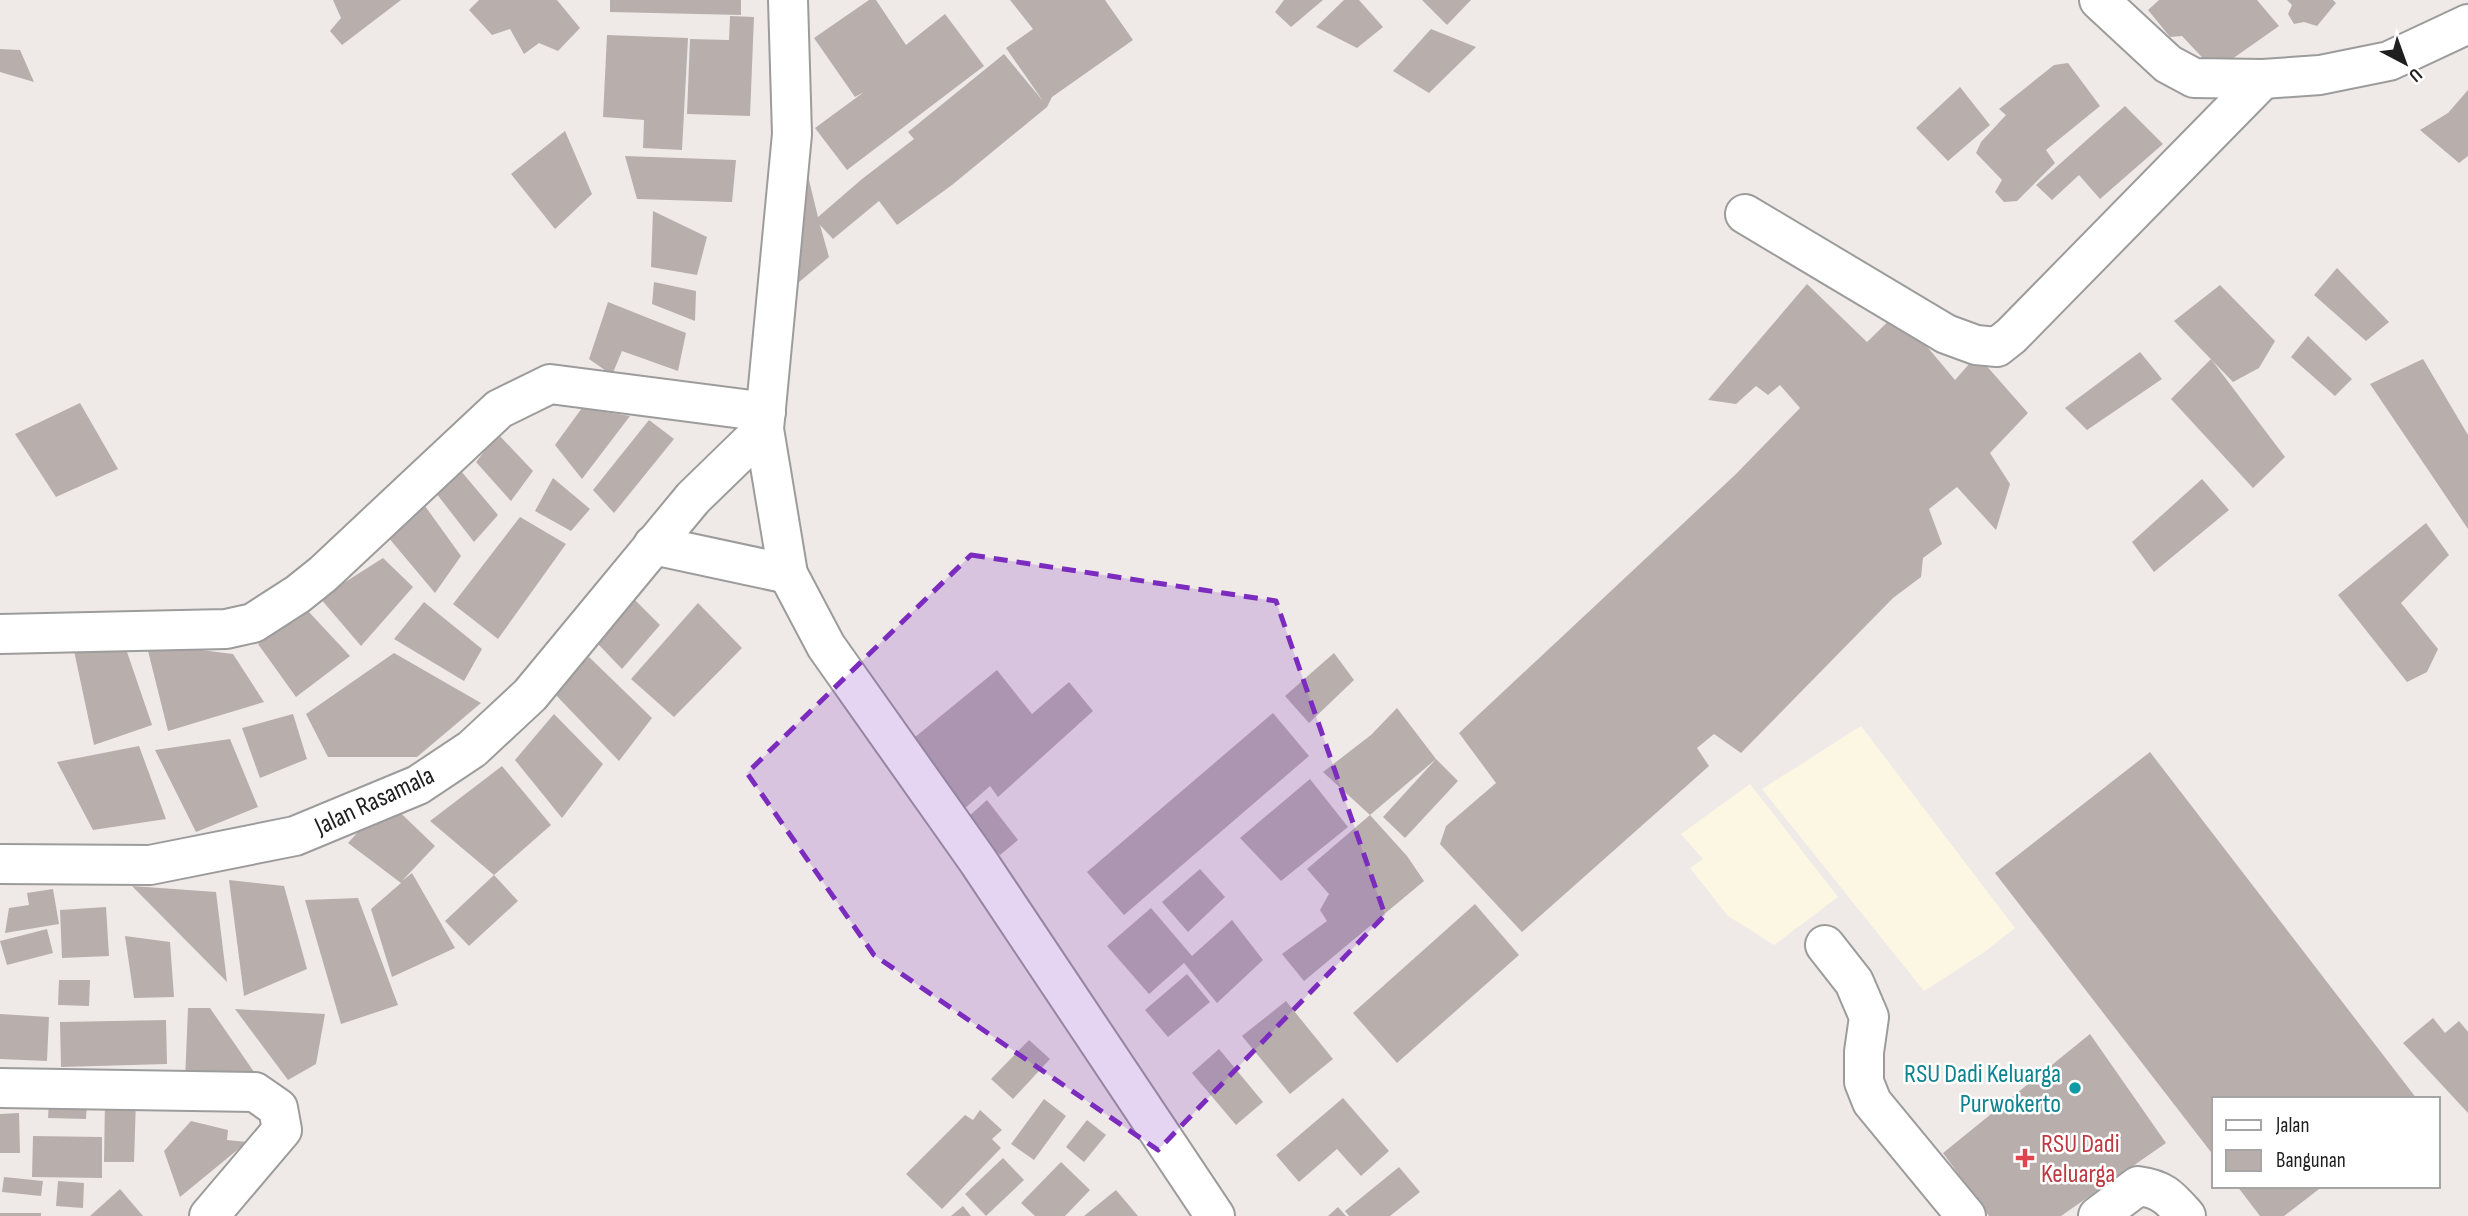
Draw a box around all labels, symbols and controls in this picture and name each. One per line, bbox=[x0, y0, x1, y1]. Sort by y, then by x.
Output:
north arrow bbox=[2370, 28, 2440, 98]
text: U bbox=[2404, 63, 2426, 87]
street label: Jalan Rasamala bbox=[309, 760, 439, 843]
place label: RSU Dadi Keluarga Purwokerto bbox=[1904, 1059, 2061, 1120]
marker: RSU Dadi Keluarga Purwokerto bbox=[2067, 1080, 2083, 1096]
legend bbox=[2212, 1097, 2440, 1188]
text: Jalan bbox=[2275, 1113, 2309, 1138]
place label: RSU Dadi Keluarga bbox=[2041, 1129, 2119, 1190]
marker: RSU Dadi Keluarga bbox=[2015, 1148, 2035, 1168]
text: Bangunan bbox=[2276, 1148, 2346, 1173]

